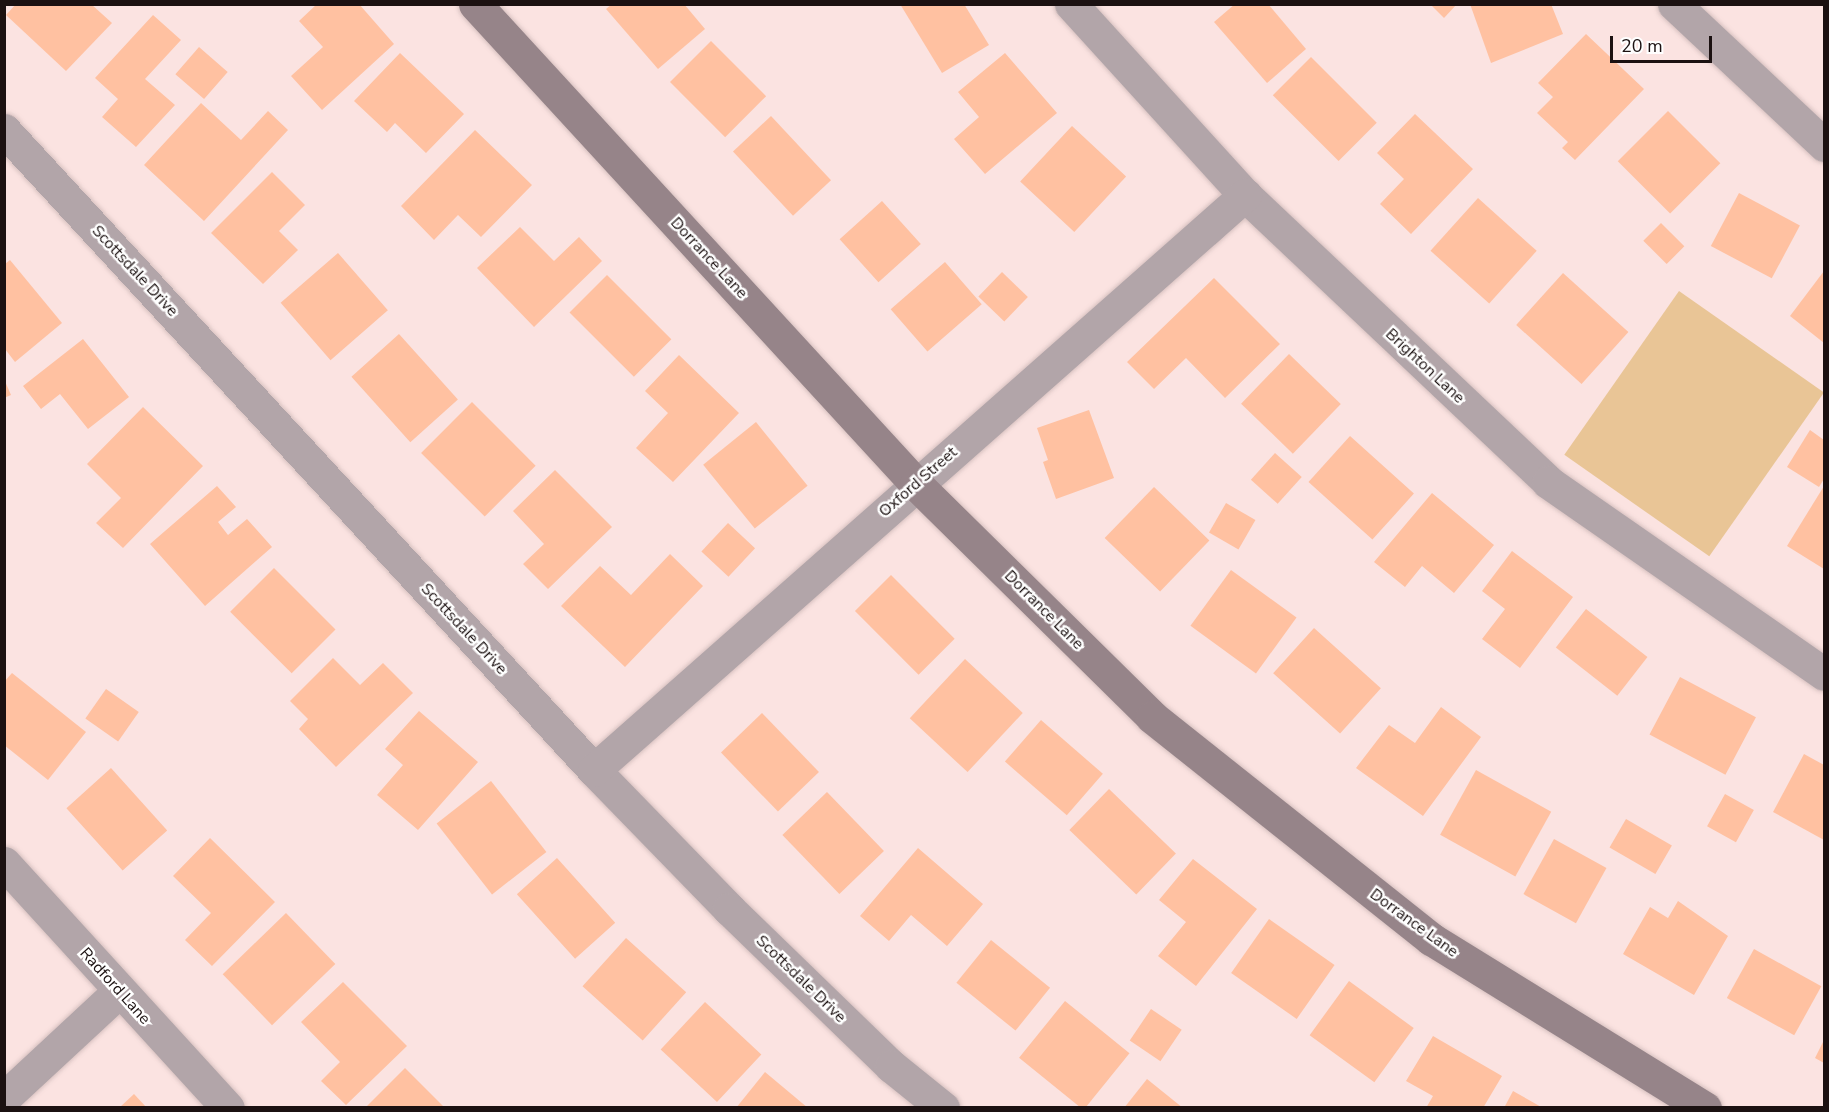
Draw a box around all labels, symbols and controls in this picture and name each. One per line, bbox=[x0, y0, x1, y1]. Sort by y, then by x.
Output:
scale bar bbox=[1613, 24, 1715, 62]
text: 20 m bbox=[1621, 34, 1663, 58]
street label: Dorrance Lane bbox=[666, 213, 752, 303]
street label: Scottsdale Drive bbox=[88, 221, 182, 321]
street label: Brighton Lane bbox=[1381, 325, 1469, 407]
street label: Oxford Street bbox=[875, 443, 961, 521]
street label: Dorrance Lane bbox=[1000, 566, 1088, 654]
street label: Scottsdale Drive bbox=[417, 579, 511, 679]
street label: Dorrance Lane bbox=[1366, 885, 1462, 961]
street label: Scottsdale Drive bbox=[752, 931, 850, 1027]
street label: Radford Lane bbox=[76, 944, 154, 1028]

